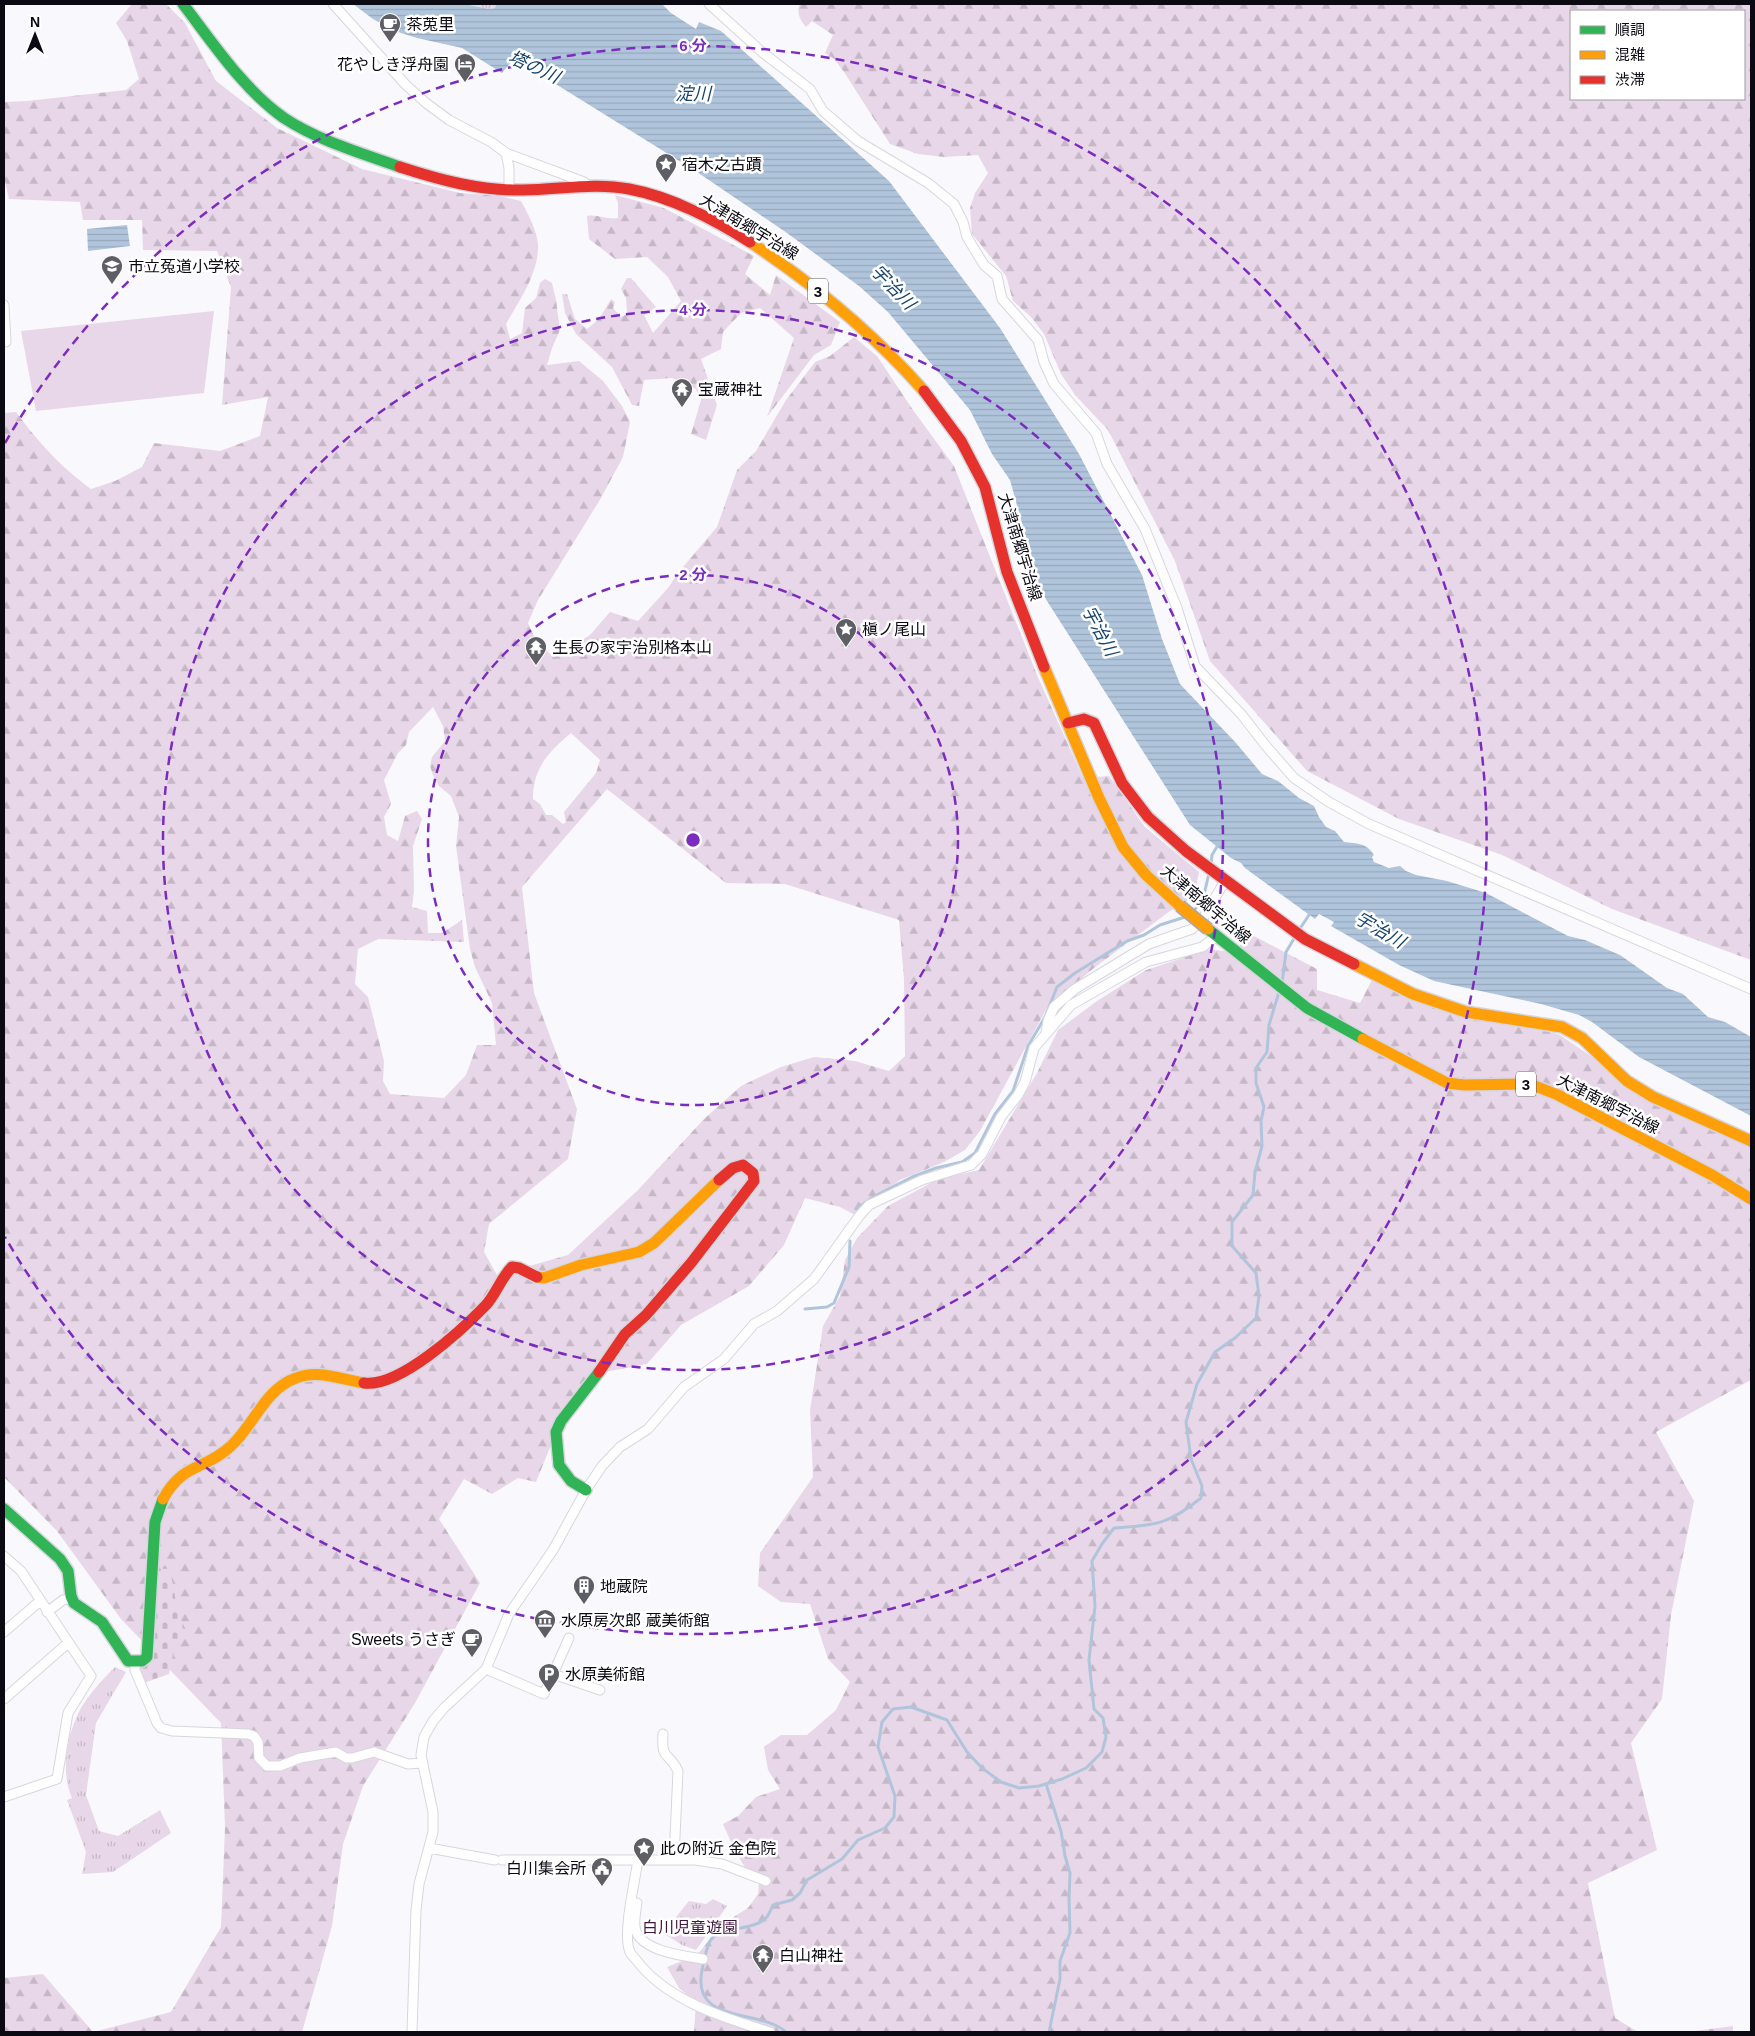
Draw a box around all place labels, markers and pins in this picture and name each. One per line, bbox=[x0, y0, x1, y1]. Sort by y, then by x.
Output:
cafe icon: 茶莵里 bbox=[378, 12, 402, 43]
place label: 茶莵里 bbox=[406, 16, 454, 33]
hotel icon: 花やしき浮舟園 bbox=[453, 52, 477, 83]
place label: 花やしき浮舟園 bbox=[337, 56, 449, 73]
place icon: 宿木之古蹟 bbox=[654, 152, 678, 183]
place label: 宿木之古蹟 bbox=[682, 156, 762, 173]
school or university icon: 市立菟道小学校 bbox=[100, 254, 124, 285]
place label: 市立菟道小学校 bbox=[128, 258, 240, 275]
temple icon: 宝蔵神社 bbox=[670, 377, 694, 408]
place label: 宝蔵神社 bbox=[698, 381, 762, 398]
place icon: 槇ノ尾山 bbox=[834, 617, 858, 648]
place label: 槇ノ尾山 bbox=[862, 621, 926, 638]
temple icon: 生長の家宇治別格本山 bbox=[524, 635, 548, 666]
place label: 生長の家宇治別格本山 bbox=[552, 639, 712, 656]
centre of rings bbox=[684, 831, 702, 849]
building icon: 地蔵院 bbox=[572, 1574, 596, 1605]
place label: 地蔵院 bbox=[600, 1578, 648, 1595]
museum icon: 水原房次郎 蔵美術館 bbox=[533, 1608, 557, 1639]
place label: 水原房次郎 蔵美術館 bbox=[561, 1612, 709, 1629]
cafe icon: Sweets うさぎ bbox=[460, 1627, 484, 1658]
place label: Sweets うさぎ bbox=[351, 1631, 456, 1648]
parking icon: 水原美術館 bbox=[537, 1662, 561, 1693]
place label: 水原美術館 bbox=[565, 1666, 645, 1683]
place icon: 此の附近 金色院 bbox=[632, 1836, 656, 1867]
place label: 此の附近 金色院 bbox=[660, 1840, 776, 1857]
public building icon: 白川集会所 bbox=[590, 1856, 614, 1887]
place label: 白川集会所 bbox=[506, 1860, 586, 1877]
temple icon: 白山神社 bbox=[751, 1943, 775, 1974]
place label: 白山神社 bbox=[779, 1947, 843, 1964]

